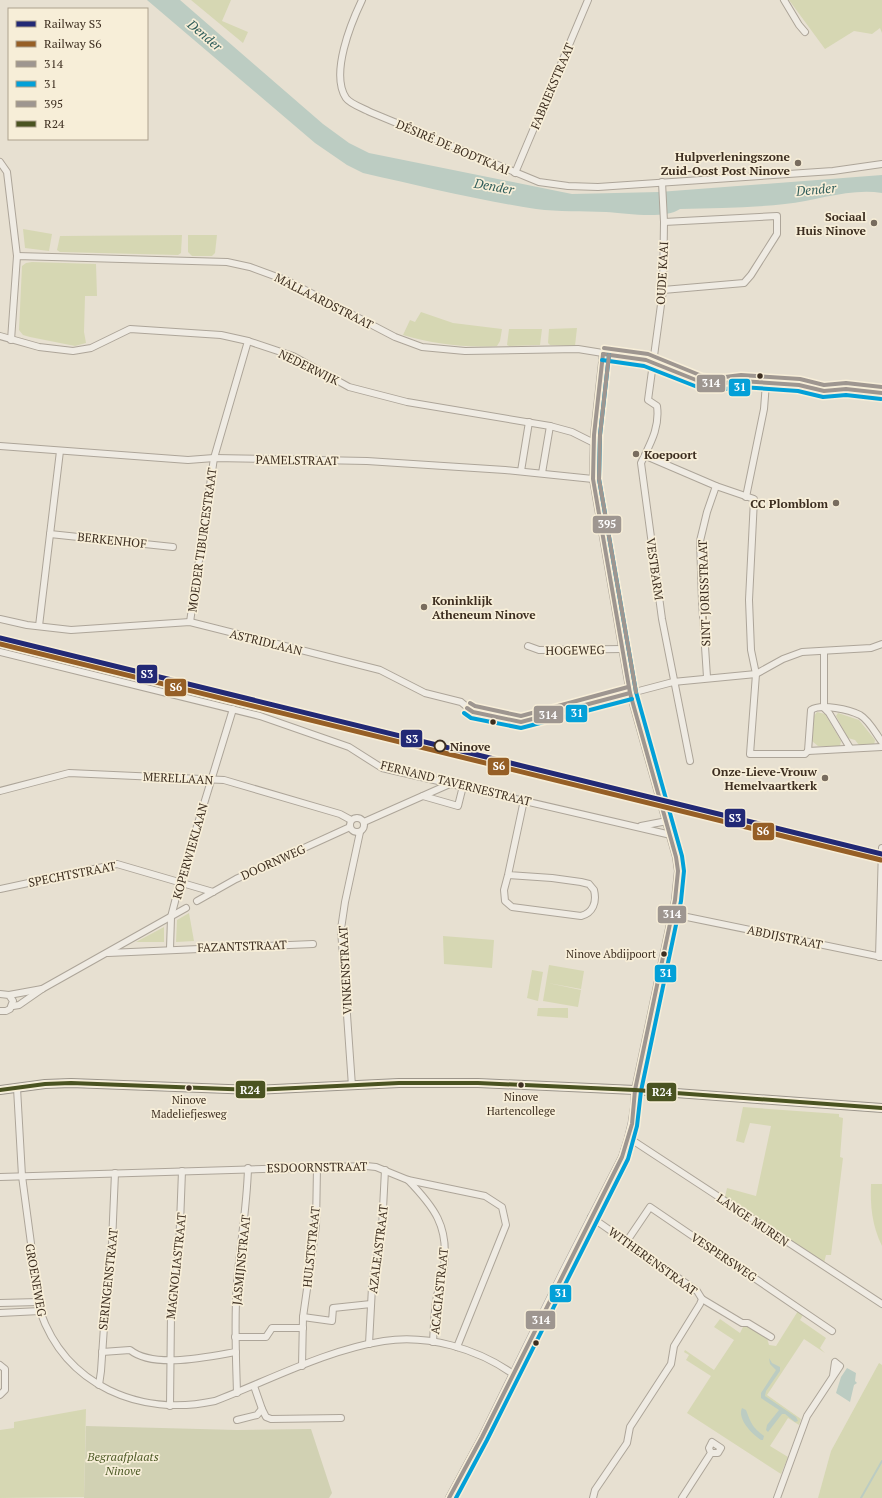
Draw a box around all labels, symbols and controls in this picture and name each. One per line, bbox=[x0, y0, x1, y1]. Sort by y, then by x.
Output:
legend bbox=[8, 8, 148, 140]
water label: Dender bbox=[183, 15, 227, 55]
text: Railway S3 bbox=[44, 16, 102, 31]
text: Railway S6 bbox=[44, 36, 102, 51]
street label: FABRIEKSTRAAT bbox=[527, 40, 577, 131]
text: 314 bbox=[44, 56, 64, 71]
text: 31 bbox=[44, 76, 57, 91]
text: 395 bbox=[44, 96, 63, 111]
text: R24 bbox=[44, 116, 65, 131]
street label: DÉSIRÉ DE BODTKAAI bbox=[394, 116, 512, 178]
place label: Hulpverleningszone Zuid-Oost Post Ninove bbox=[661, 149, 791, 178]
marker: Hulpverleningszone Zuid-Oost Post Ninove bbox=[793, 158, 803, 168]
water label: Dender bbox=[472, 173, 516, 199]
water label: Dender bbox=[794, 178, 838, 200]
place label: Sociaal Huis Ninove bbox=[796, 209, 867, 238]
marker: Sociaal Huis Ninove bbox=[869, 218, 879, 228]
street label: OUDE KAAI bbox=[653, 241, 671, 305]
street label: MALLAARDSTRAAT bbox=[272, 270, 376, 333]
street label: NEDERWIJK bbox=[276, 346, 342, 388]
unlabelled marker bbox=[755, 371, 765, 381]
line badge: 314 bbox=[696, 374, 726, 393]
text: 314 bbox=[702, 376, 721, 390]
line badge: 31 bbox=[728, 378, 751, 397]
text: 31 bbox=[734, 380, 746, 394]
place label: Koepoort bbox=[644, 447, 697, 462]
marker: Koepoort bbox=[631, 449, 641, 459]
street label: PAMELSTRAAT bbox=[255, 452, 339, 468]
street label: MOEDER TIBURCESTRAAT bbox=[184, 466, 220, 613]
place label: CC Plomblom bbox=[750, 496, 828, 511]
marker: CC Plomblom bbox=[831, 498, 841, 508]
line badge: 395 bbox=[592, 515, 622, 534]
text: 395 bbox=[598, 517, 616, 531]
street label: BERKENHOF bbox=[77, 529, 147, 551]
street label: VESTBARM bbox=[643, 537, 667, 602]
street label: SINT-JORISSTRAAT bbox=[695, 539, 713, 647]
place label: Koninklijk Atheneum Ninove bbox=[432, 593, 536, 622]
marker: Koninklijk Atheneum Ninove bbox=[419, 602, 429, 612]
street label: ASTRIDLAAN bbox=[228, 626, 304, 658]
street label: HOGEWEG bbox=[545, 642, 606, 658]
line badge: S3 bbox=[136, 664, 158, 684]
text: S3 bbox=[141, 667, 153, 681]
line badge: S6 bbox=[164, 678, 187, 697]
text: S6 bbox=[170, 680, 182, 694]
line badge: 31 bbox=[565, 704, 588, 723]
line badge: 314 bbox=[533, 705, 564, 724]
text: 31 bbox=[571, 706, 583, 720]
text: 314 bbox=[539, 708, 558, 722]
unlabelled marker bbox=[488, 717, 498, 727]
line badge: S3 bbox=[400, 729, 423, 748]
text: S3 bbox=[406, 732, 418, 746]
marker: Ninove bbox=[433, 739, 447, 753]
place label: Ninove bbox=[450, 739, 491, 754]
street label: FERNAND TAVERNESTRAAT bbox=[379, 757, 533, 809]
line badge: S6 bbox=[487, 757, 510, 776]
text: S6 bbox=[493, 759, 505, 773]
place label: Onze-Lieve-Vrouw Hemelvaartkerk bbox=[712, 764, 818, 793]
street label: MERELLAAN bbox=[142, 769, 214, 787]
marker: Onze-Lieve-Vrouw Hemelvaartkerk bbox=[820, 773, 830, 783]
street label: KOPERWIEKLAAN bbox=[169, 801, 211, 901]
line badge: S3 bbox=[724, 808, 746, 828]
text: S3 bbox=[729, 811, 741, 825]
line badge: S6 bbox=[752, 822, 775, 841]
text: S6 bbox=[757, 824, 769, 838]
street label: DOORNWEG bbox=[238, 841, 308, 883]
street label: SPECHTSTRAAT bbox=[27, 858, 118, 890]
line badge: 314 bbox=[657, 905, 687, 924]
text: 314 bbox=[663, 907, 682, 921]
street label: ABDIJSTRAAT bbox=[746, 922, 825, 952]
street label: VINKENSTRAAT bbox=[335, 925, 355, 1015]
street label: FAZANTSTRAAT bbox=[197, 937, 288, 955]
place label: Ninove Abdijpoort bbox=[566, 947, 656, 961]
marker: Ninove Abdijpoort bbox=[659, 949, 669, 959]
line badge: 31 bbox=[654, 964, 677, 983]
text: 31 bbox=[660, 966, 672, 980]
line badge: R24 bbox=[235, 1080, 266, 1099]
marker: Ninove Hartencollege bbox=[516, 1080, 526, 1090]
line badge: R24 bbox=[646, 1082, 677, 1102]
marker: Ninove Madeliefjesweg bbox=[184, 1083, 194, 1093]
text: R24 bbox=[240, 1083, 261, 1097]
text: R24 bbox=[652, 1085, 673, 1099]
place label: Ninove Hartencollege bbox=[487, 1090, 556, 1118]
place label: Ninove Madeliefjesweg bbox=[151, 1093, 227, 1121]
street label: ESDOORNSTRAAT bbox=[267, 1159, 368, 1175]
street label: LANGE MUREN bbox=[714, 1190, 792, 1250]
street label: AZALEASTRAAT bbox=[365, 1203, 391, 1294]
street label: HULSTSTRAAT bbox=[299, 1205, 323, 1288]
street label: MAGNOLIASTRAAT bbox=[163, 1211, 189, 1320]
street label: JASMIJNSTRAAT bbox=[229, 1214, 253, 1306]
street label: WITHERENSTRAAT bbox=[606, 1224, 701, 1299]
street label: SERINGENSTRAAT bbox=[95, 1227, 121, 1331]
street label: VESPERSWEG bbox=[688, 1229, 760, 1285]
street label: GROENEWEG bbox=[22, 1242, 50, 1318]
street label: ACACIASTRAAT bbox=[427, 1246, 451, 1335]
line badge: 31 bbox=[549, 1284, 572, 1303]
text: 31 bbox=[555, 1286, 567, 1300]
line badge: 314 bbox=[525, 1310, 556, 1330]
text: 314 bbox=[532, 1313, 551, 1327]
unlabelled marker bbox=[531, 1338, 541, 1348]
park label: Begraafplaats Ninove bbox=[86, 1449, 159, 1478]

